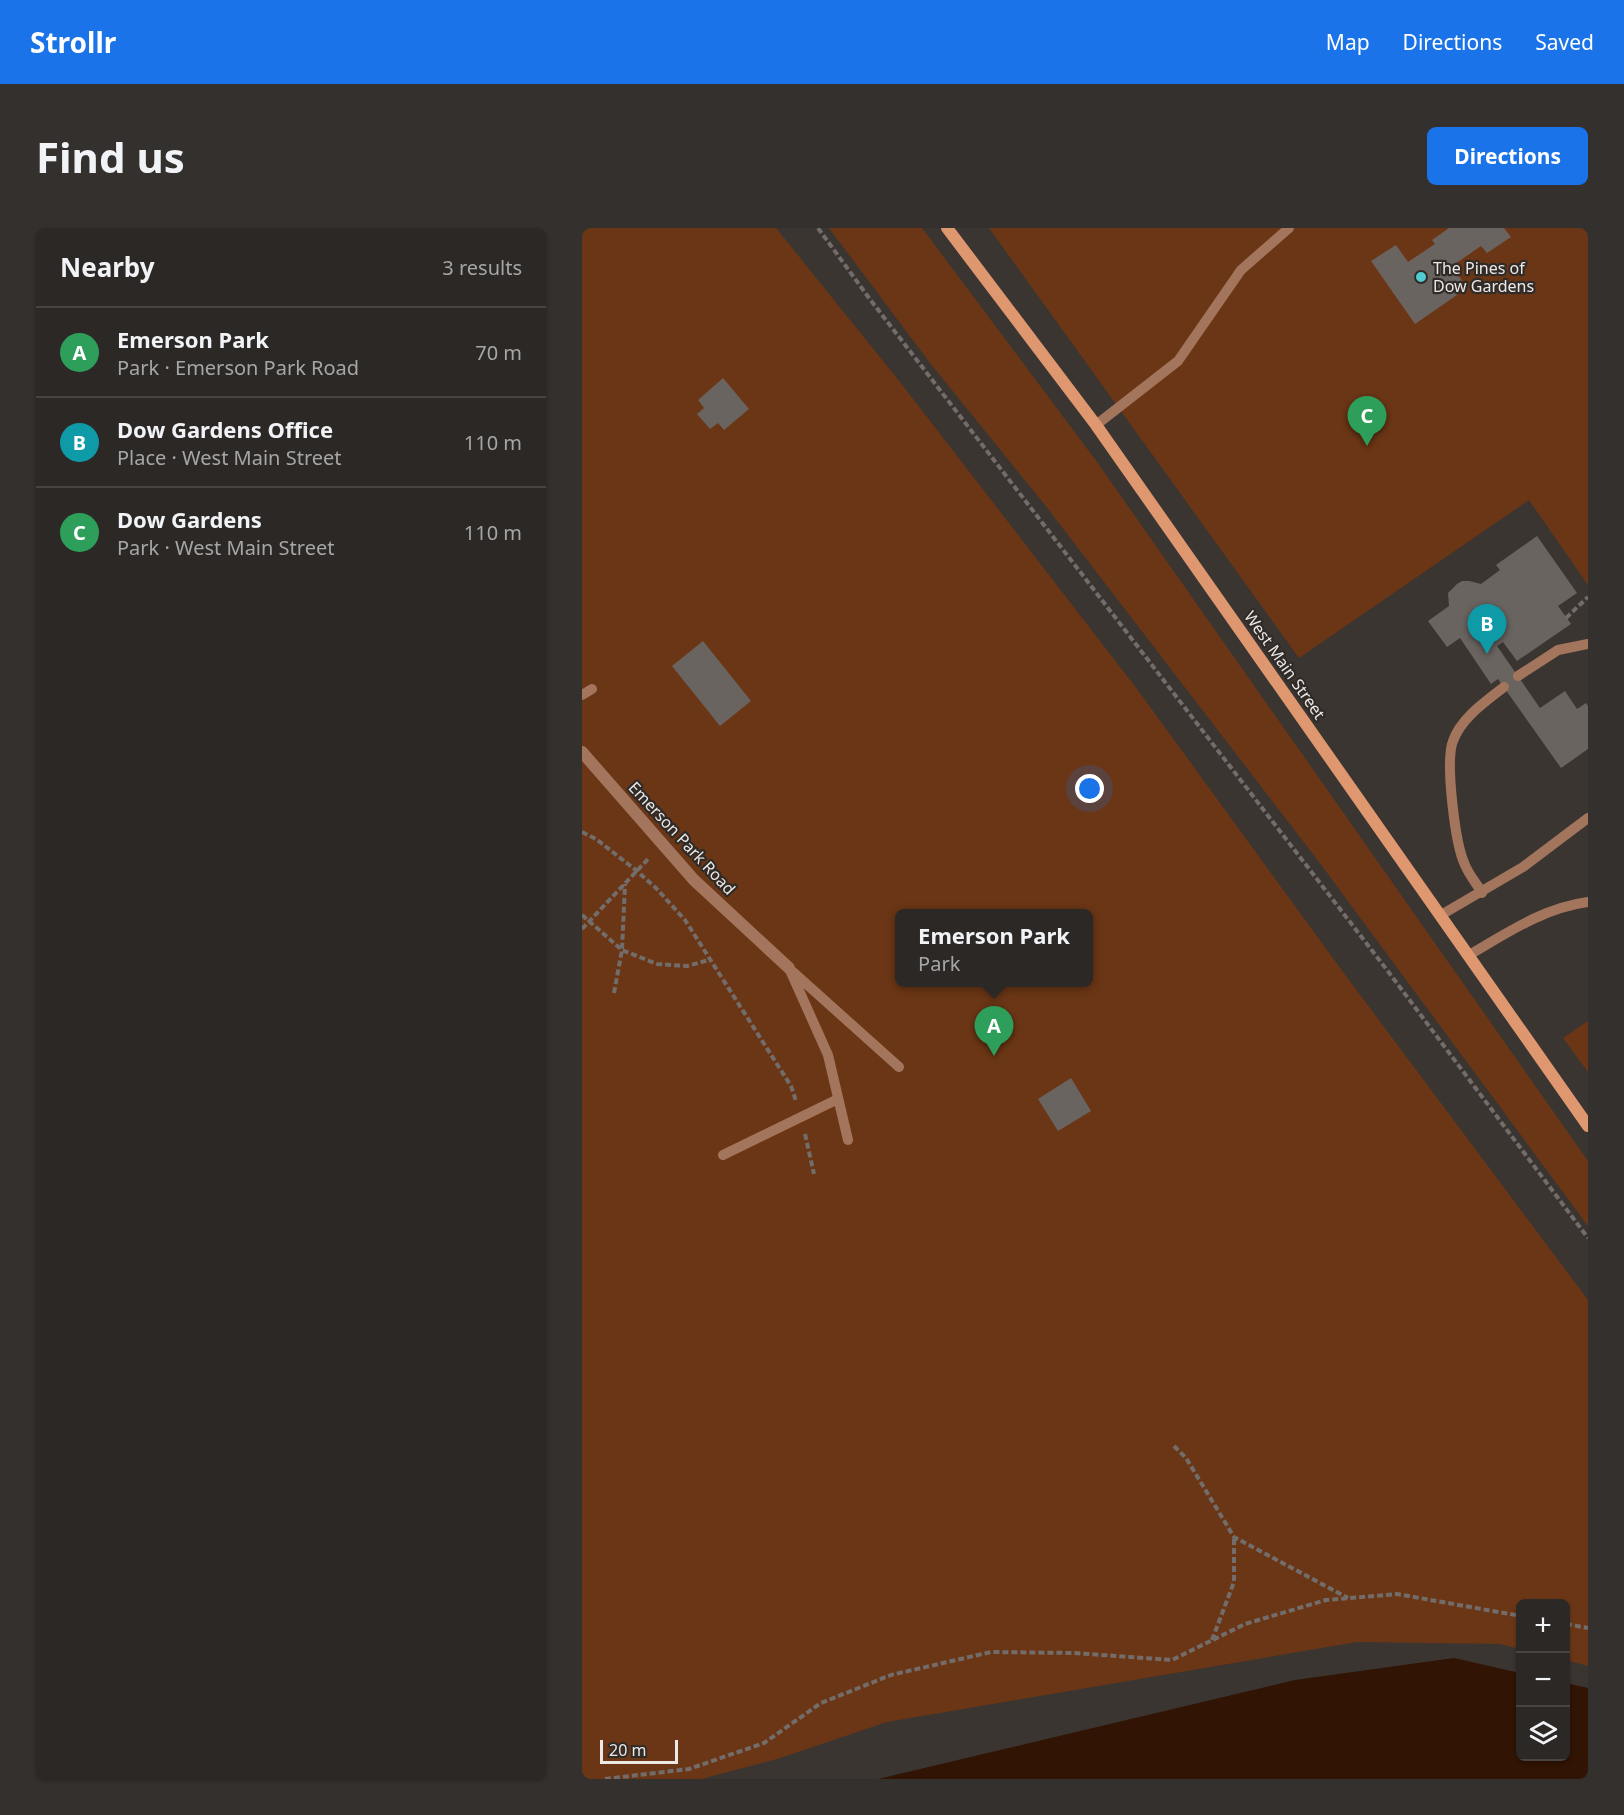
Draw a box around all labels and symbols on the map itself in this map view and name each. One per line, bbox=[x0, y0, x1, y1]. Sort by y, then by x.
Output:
place label: The Pines of Dow Gardens bbox=[1433, 257, 1534, 297]
marker: The Pines of Dow Gardens bbox=[1414, 270, 1428, 284]
pin: C bbox=[1348, 396, 1386, 446]
pin: B bbox=[1468, 604, 1506, 654]
street label: West Main Street bbox=[1239, 606, 1331, 724]
your location bbox=[1075, 774, 1104, 803]
street label: Emerson Park Road bbox=[624, 777, 740, 899]
pin: A bbox=[974, 1006, 1014, 1056]
scale bar bbox=[600, 1737, 678, 1764]

